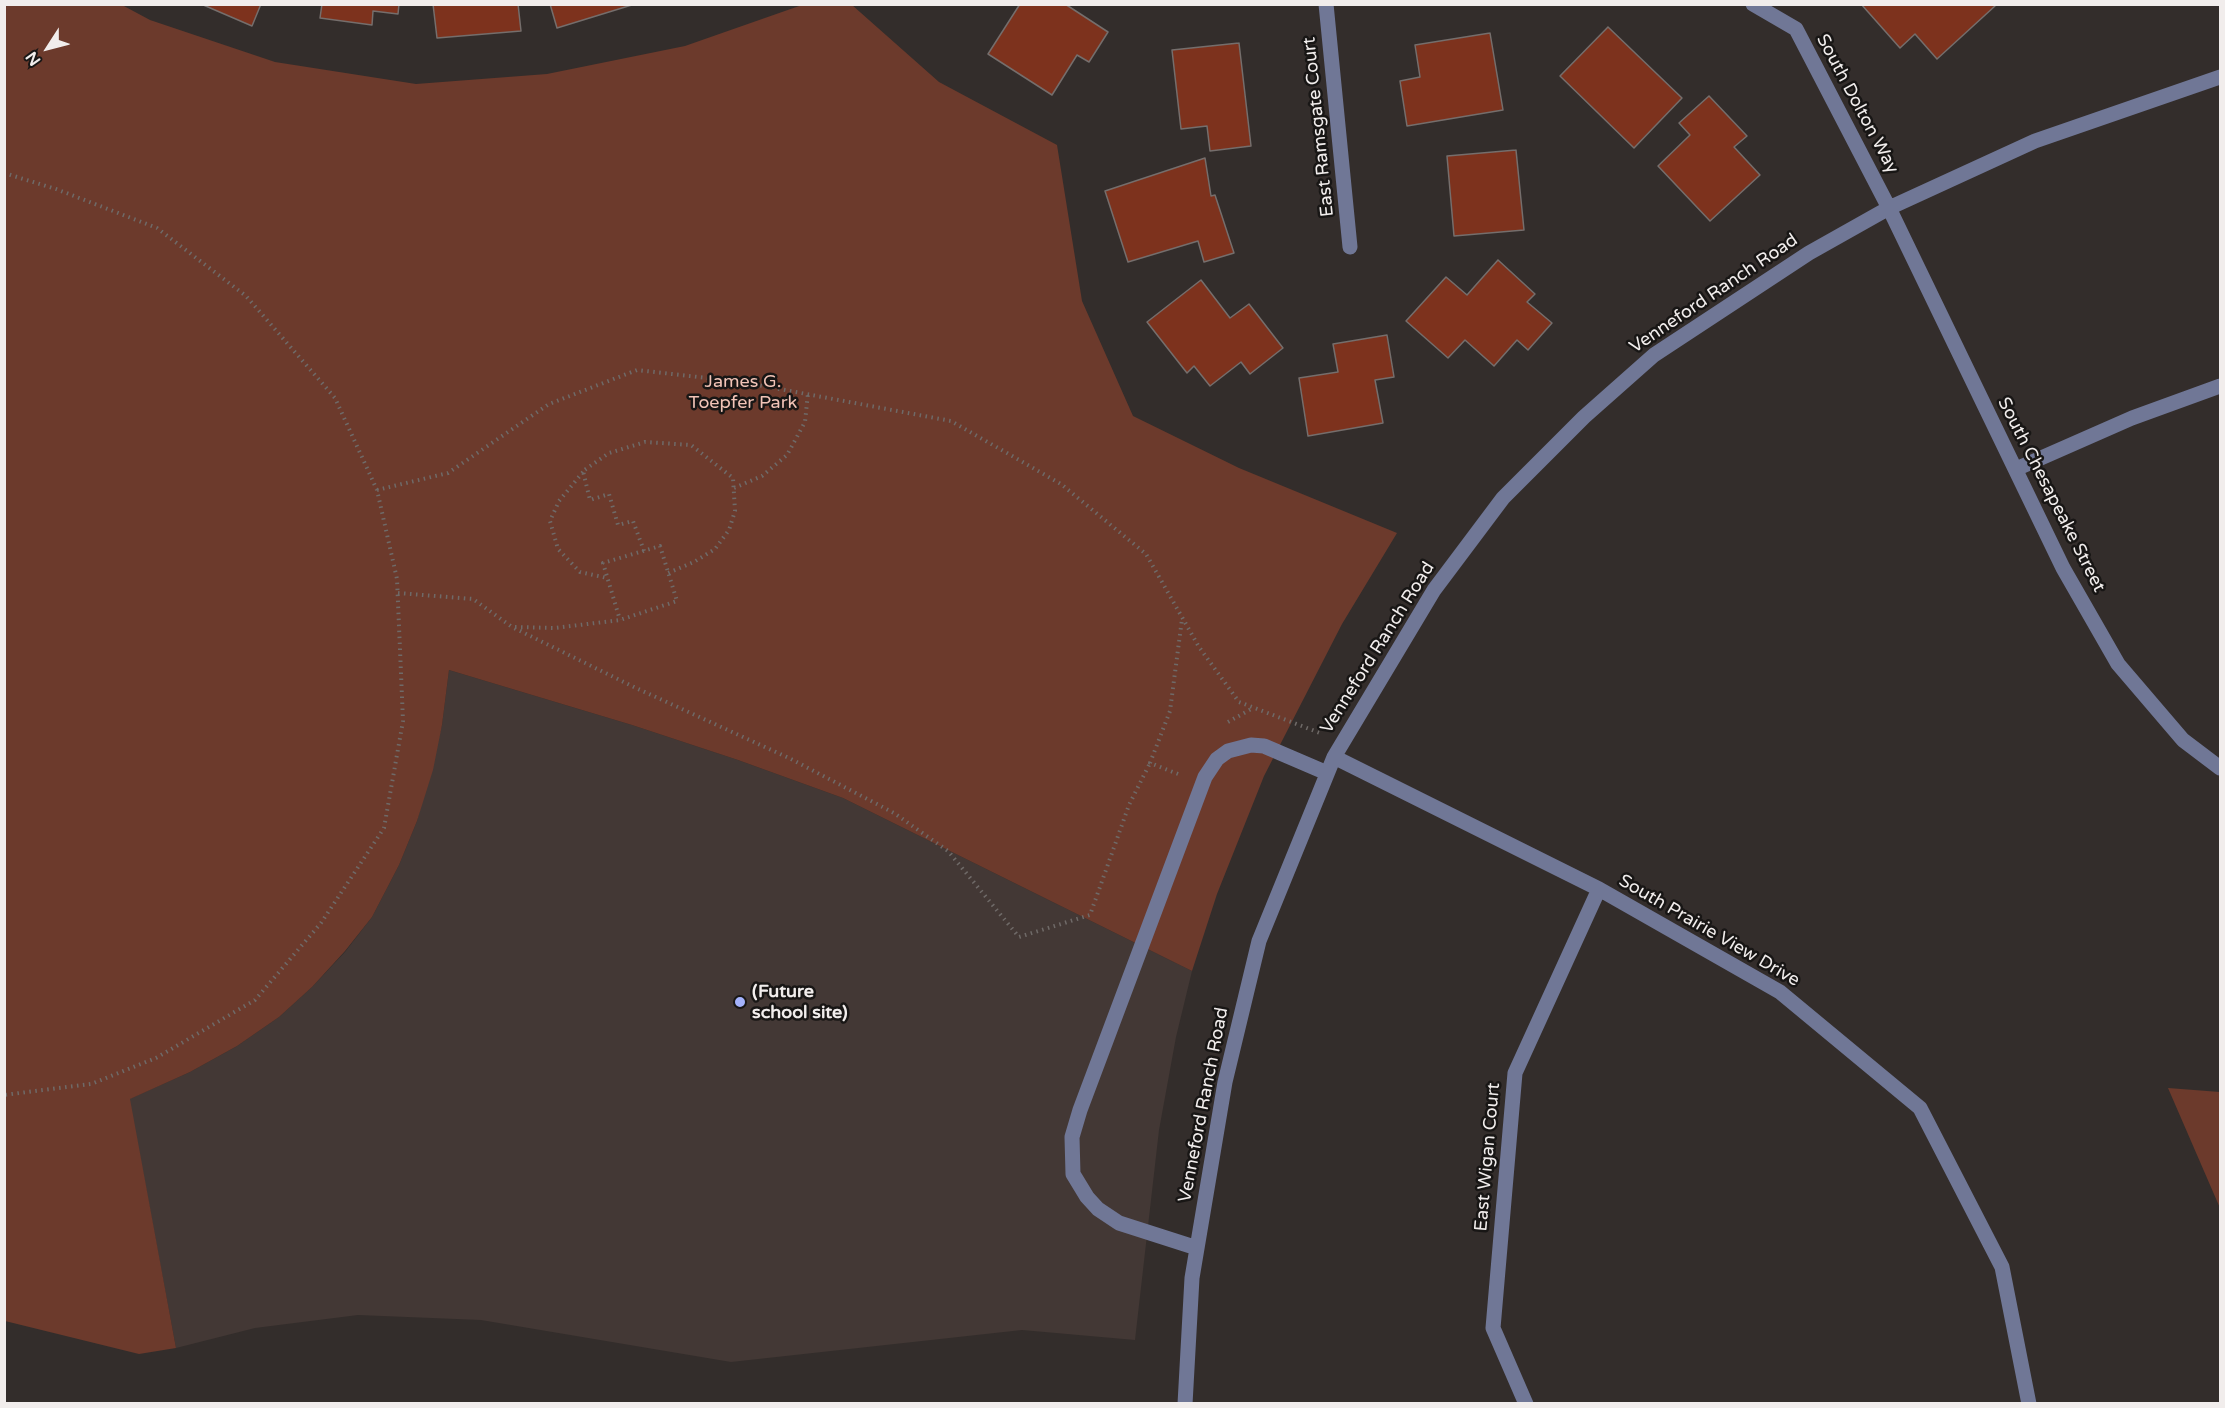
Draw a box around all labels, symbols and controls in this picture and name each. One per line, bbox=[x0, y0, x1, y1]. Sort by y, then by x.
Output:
north arrow bbox=[18, 18, 78, 78]
street label: South Dolton Way bbox=[1811, 31, 1903, 177]
street label: East Ramsgate Court bbox=[1299, 36, 1339, 218]
text: N bbox=[22, 48, 45, 70]
street label: Venneford Ranch Road bbox=[1626, 230, 1802, 358]
park label: James G. Toepfer Park bbox=[689, 371, 797, 413]
street label: South Chesapeake Street bbox=[1992, 394, 2110, 596]
street label: Venneford Ranch Road bbox=[1316, 558, 1440, 738]
street label: South Prairie View Drive bbox=[1615, 870, 1803, 992]
place label: (Future school site) bbox=[752, 981, 848, 1024]
marker: (Future school site) bbox=[733, 995, 747, 1009]
street label: Venneford Ranch Road bbox=[1174, 1006, 1234, 1204]
street label: East Wigan Court bbox=[1471, 1082, 1505, 1232]

